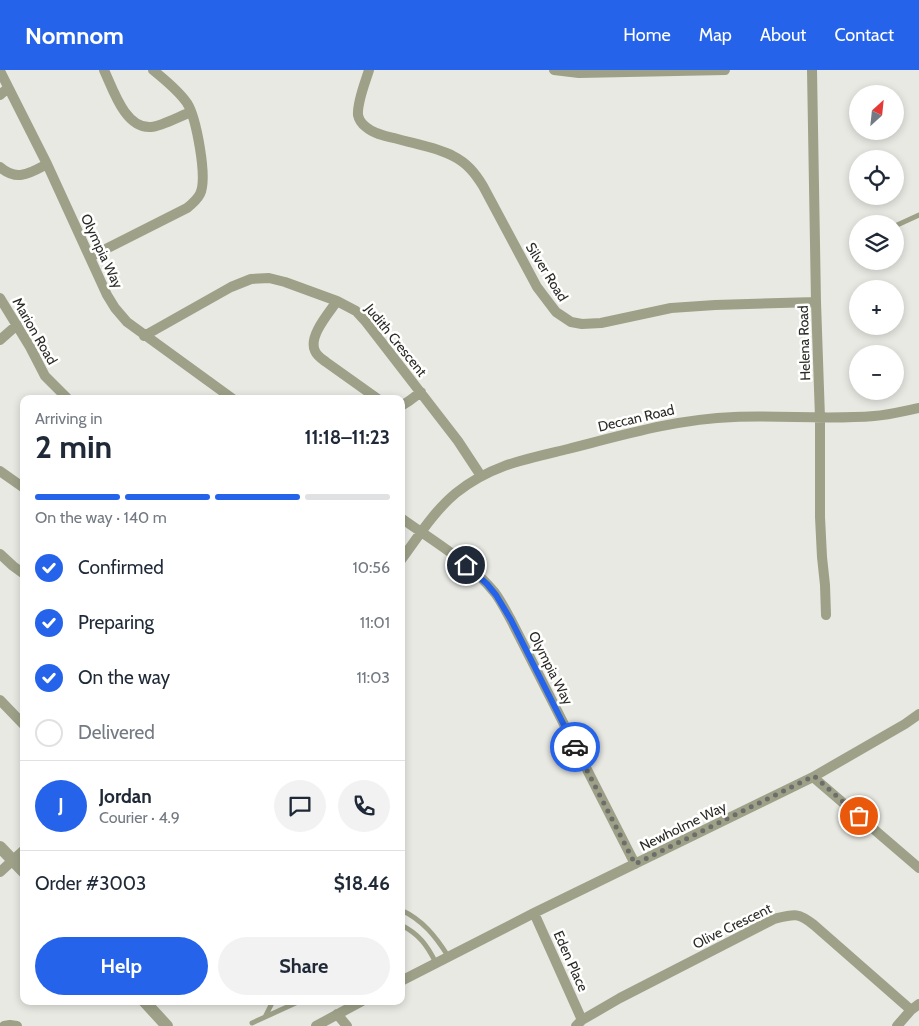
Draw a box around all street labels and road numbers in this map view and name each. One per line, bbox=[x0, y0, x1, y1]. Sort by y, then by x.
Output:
street label: Olympia Way bbox=[77, 211, 127, 291]
street label: Silver Road bbox=[522, 239, 572, 305]
street label: Marion Road bbox=[9, 294, 61, 368]
street label: Judith Crescent bbox=[361, 299, 431, 380]
street label: Helena Road bbox=[794, 305, 814, 381]
street label: Deccan Road bbox=[596, 400, 676, 436]
street label: Olympia Way bbox=[525, 628, 577, 708]
street label: Newholme Way bbox=[637, 797, 729, 855]
street label: Olive Crescent bbox=[690, 899, 775, 953]
street label: Eden Place bbox=[550, 928, 592, 994]

